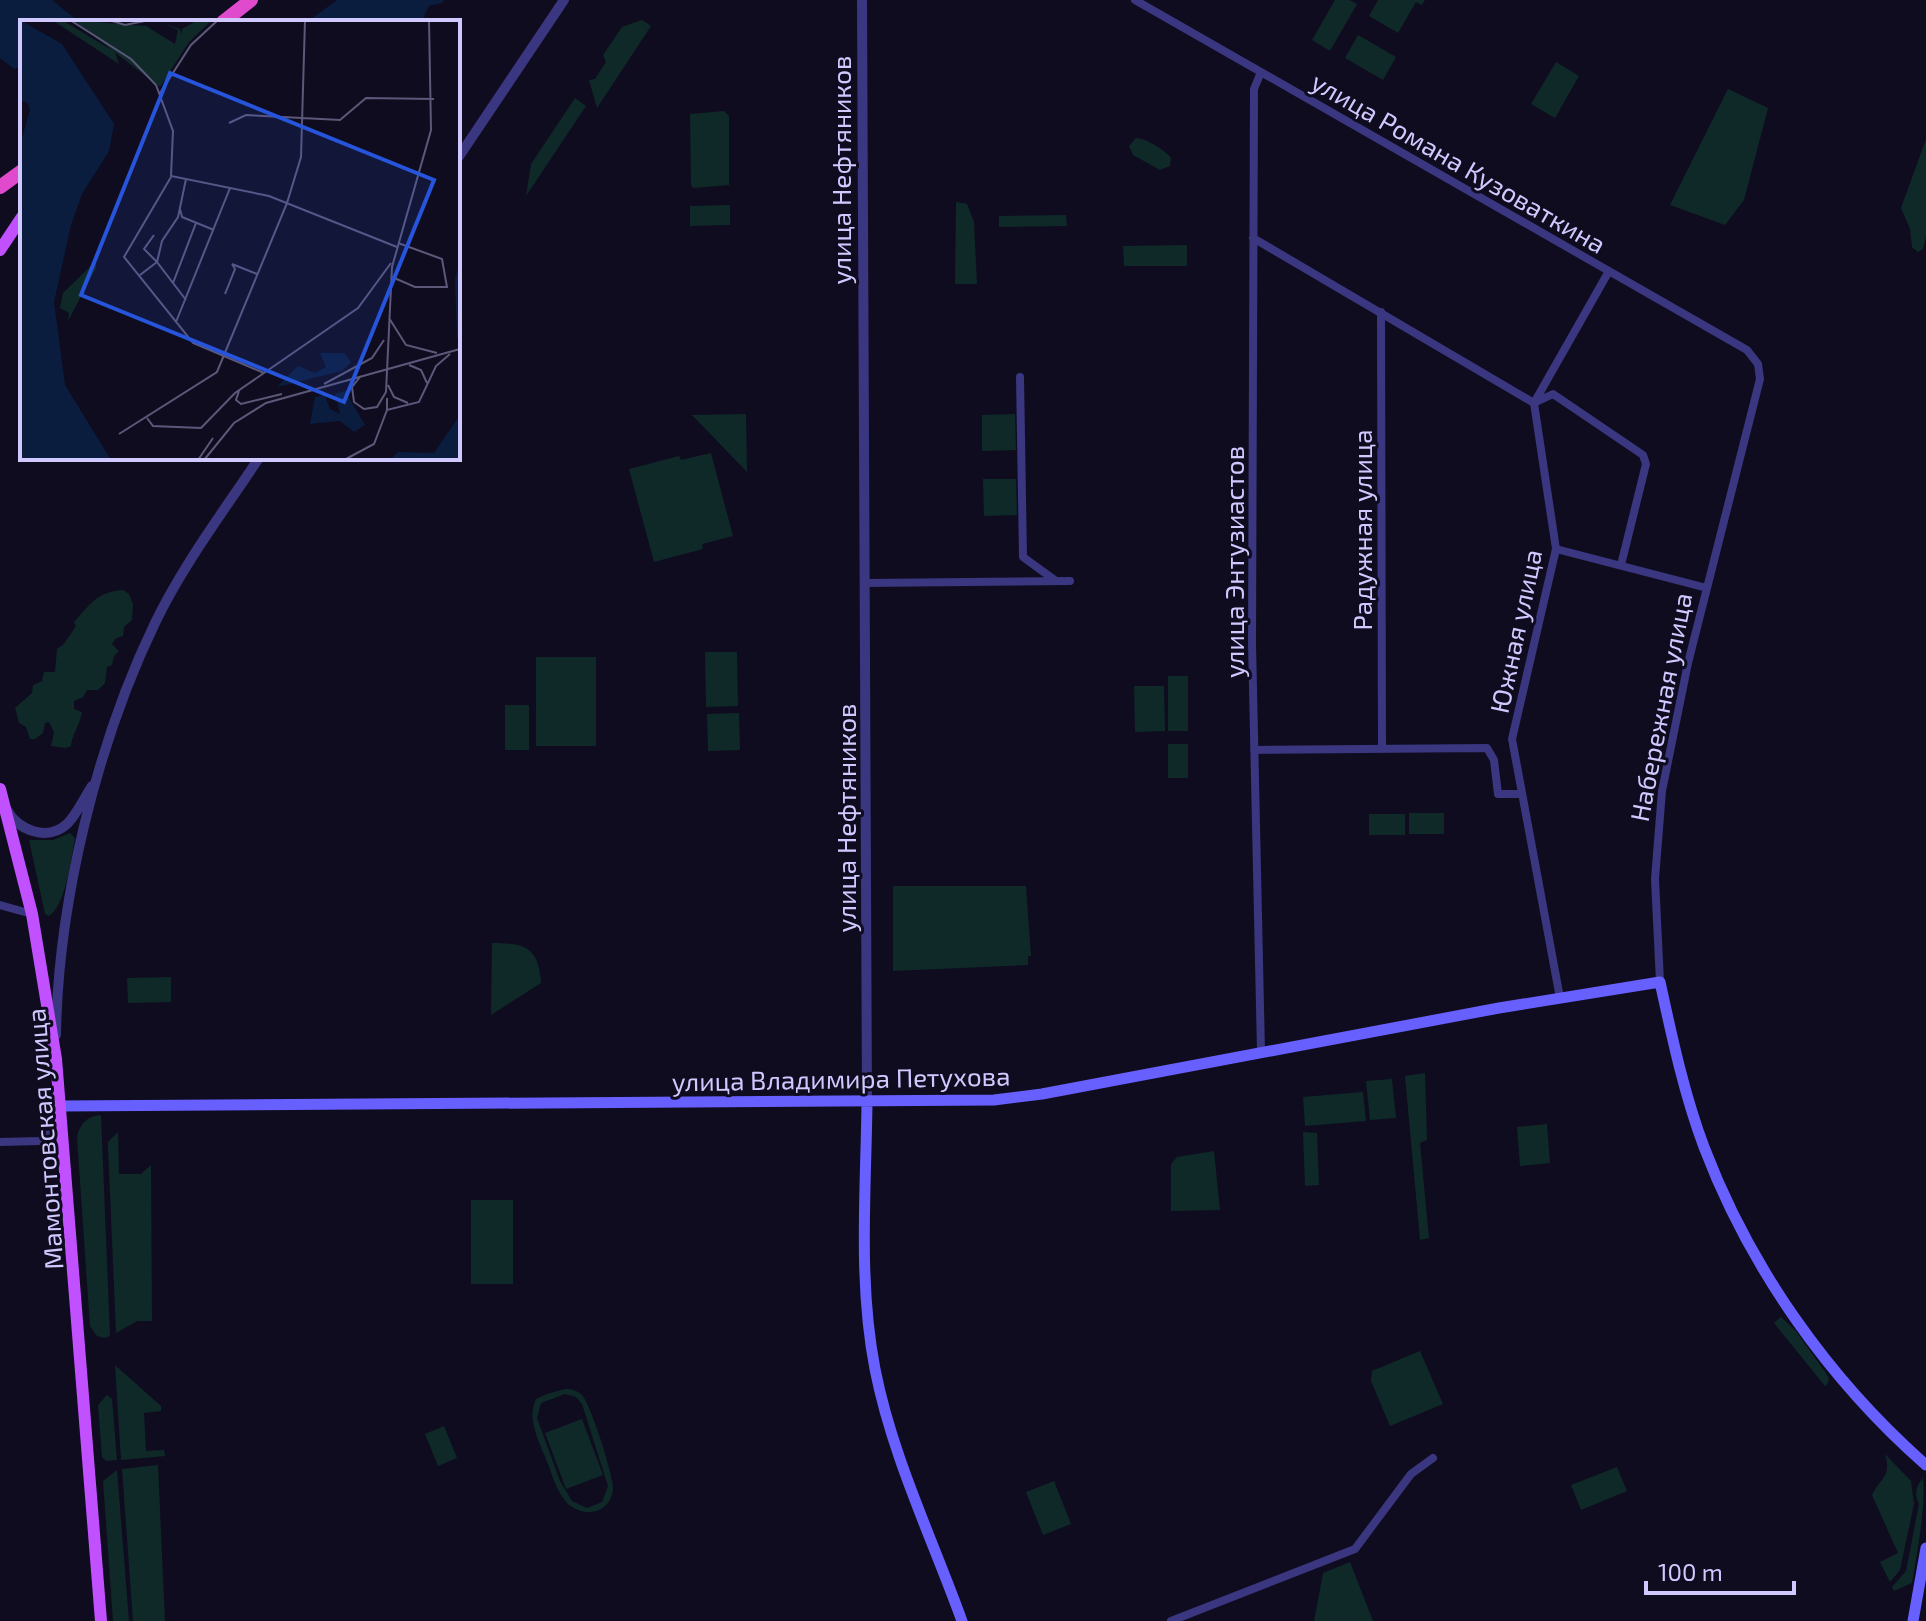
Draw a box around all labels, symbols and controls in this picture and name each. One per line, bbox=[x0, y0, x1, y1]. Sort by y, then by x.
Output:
inset map bbox=[20, 20, 460, 460]
street label: улица Нефтяников bbox=[825, 56, 857, 284]
street label: улица Романа Кузоваткина bbox=[1306, 65, 1612, 260]
street label: Радужная улица bbox=[1346, 429, 1378, 631]
street label: улица Энтузиастов bbox=[1218, 446, 1250, 678]
street label: Южная улица bbox=[1483, 546, 1548, 716]
street label: Набережная улица bbox=[1623, 590, 1698, 824]
street label: улица Нефтяников bbox=[830, 704, 862, 932]
street label: Мамонтовская улица bbox=[19, 1007, 70, 1271]
street label: улица Владимира Петухова bbox=[671, 1060, 1011, 1097]
scale bar bbox=[1646, 1545, 1794, 1595]
text: 100 m bbox=[1658, 1557, 1723, 1586]

